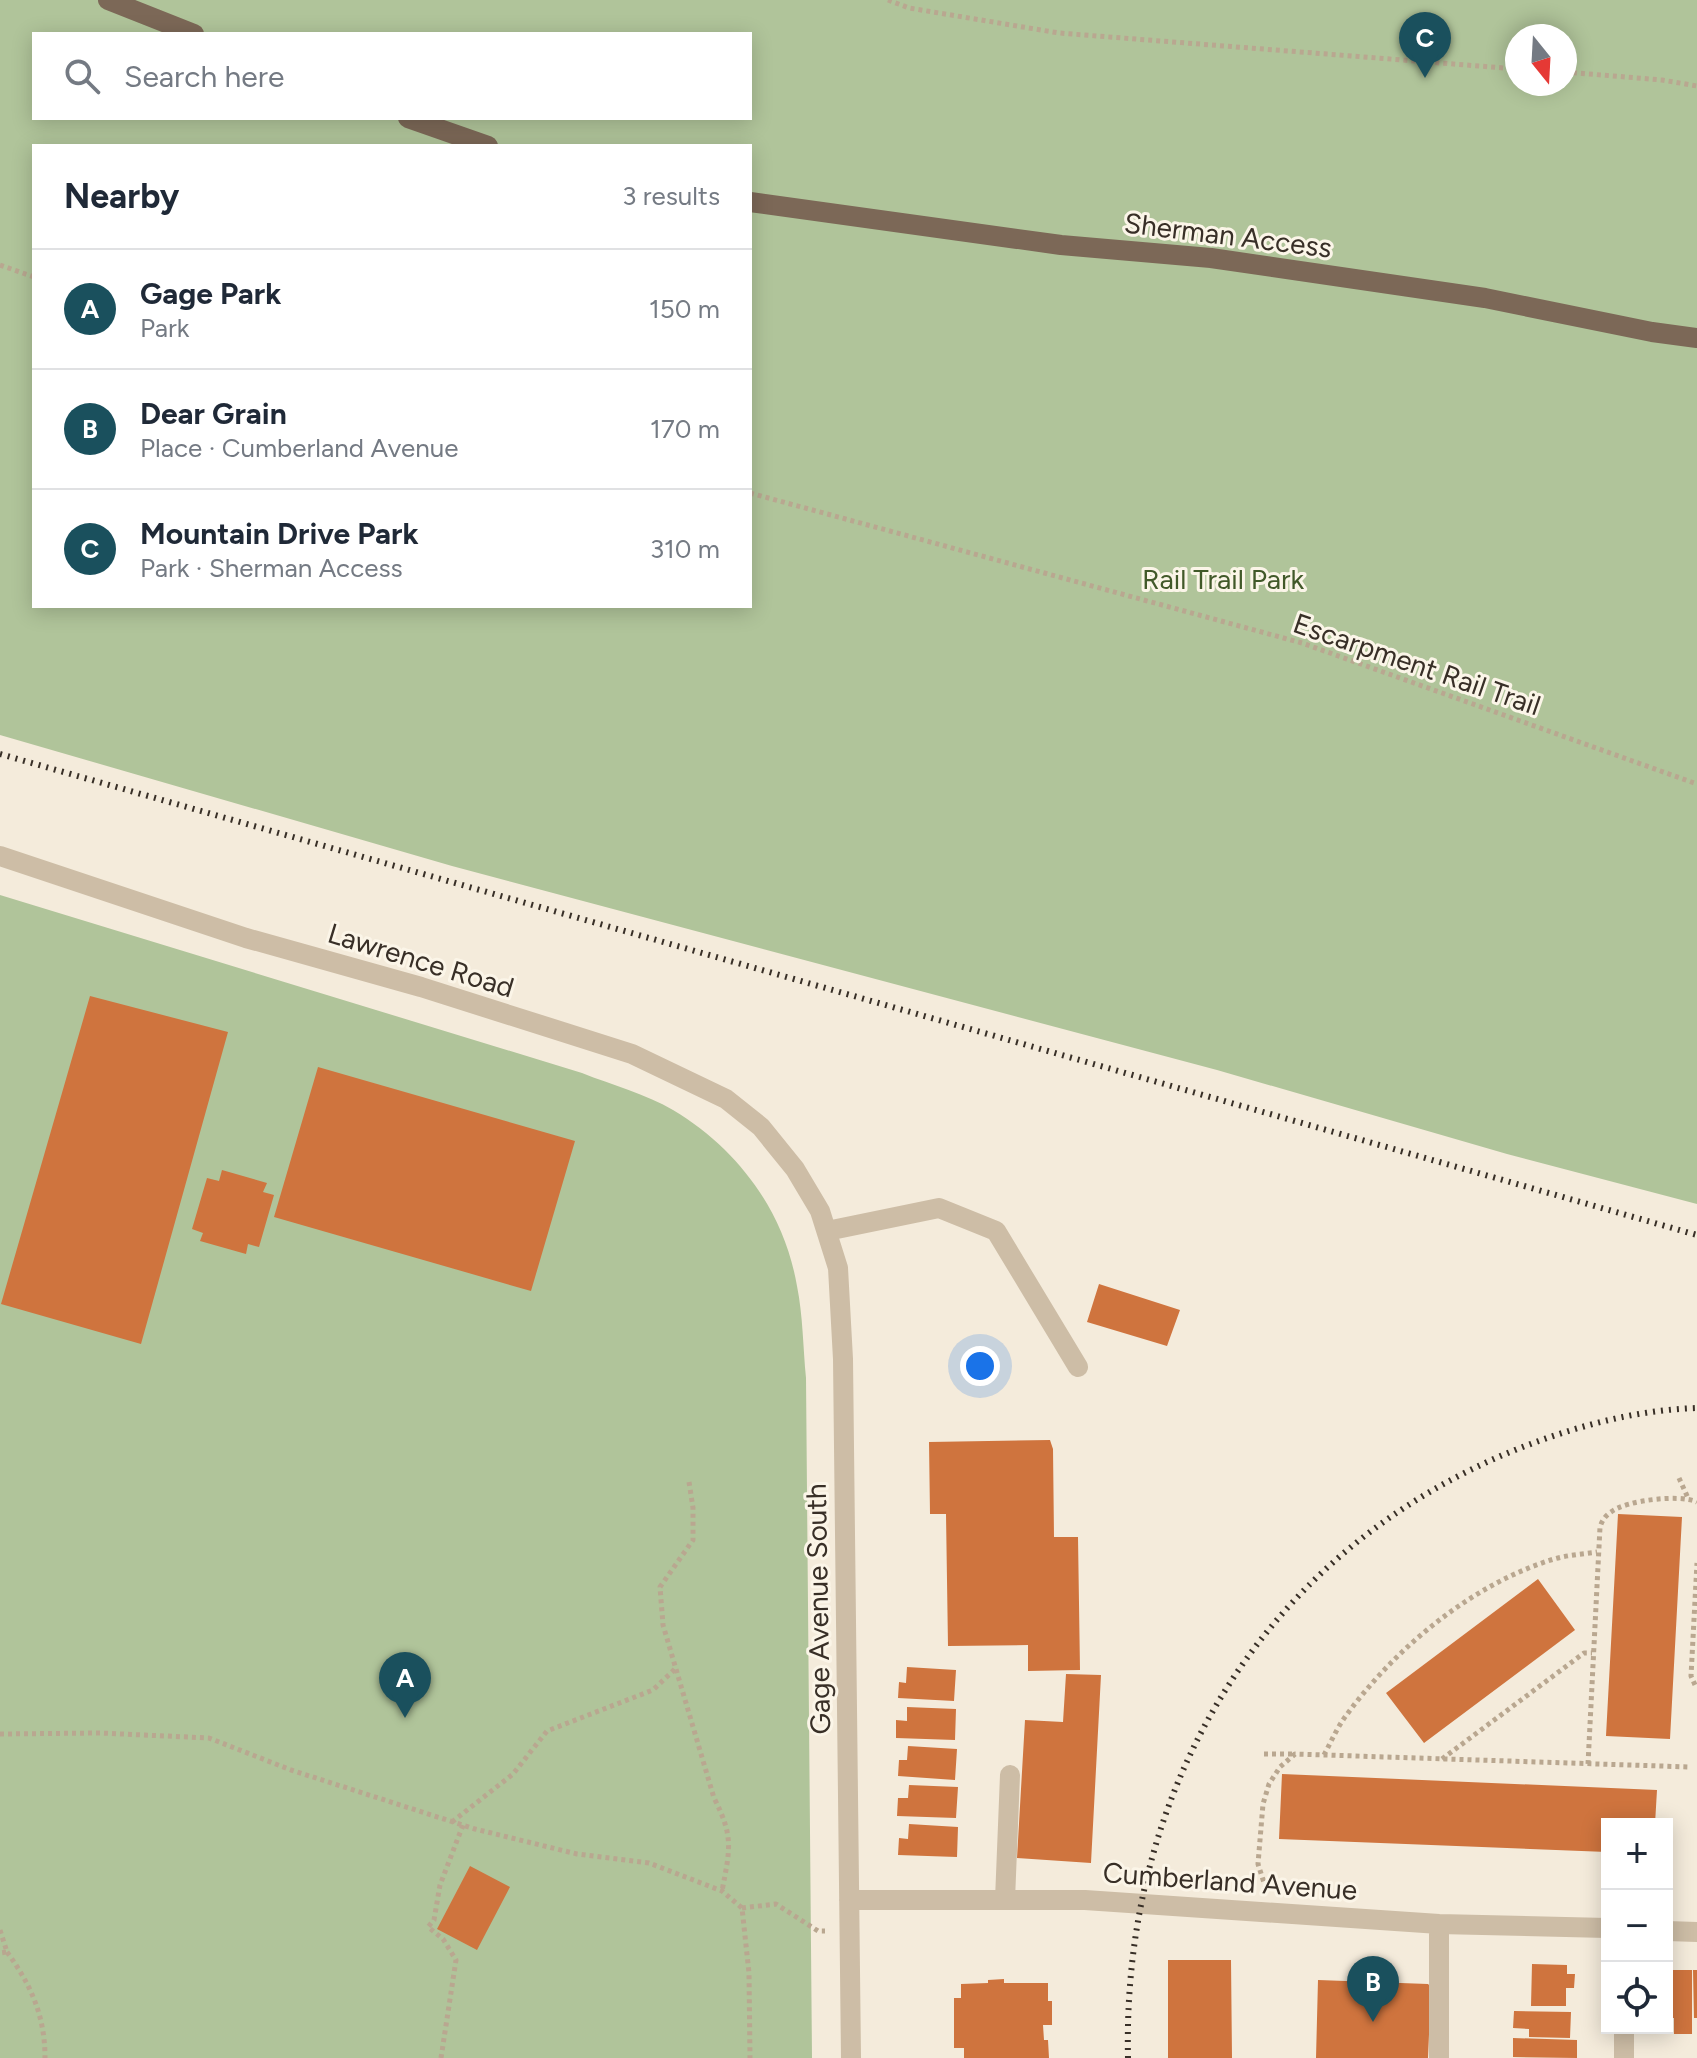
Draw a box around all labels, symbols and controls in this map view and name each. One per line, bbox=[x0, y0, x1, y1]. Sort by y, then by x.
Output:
pin: C bbox=[1399, 12, 1451, 78]
north arrow bbox=[1505, 24, 1577, 96]
search box bbox=[32, 32, 752, 120]
icon: search bbox=[60, 54, 104, 98]
text: Search here bbox=[124, 58, 284, 95]
text: Nearby bbox=[64, 176, 179, 217]
text: 3 results bbox=[622, 180, 720, 212]
street label: Sherman Access bbox=[1122, 205, 1334, 265]
text: Gage Park bbox=[140, 275, 281, 312]
text: A bbox=[81, 293, 99, 325]
text: 150 m bbox=[649, 293, 720, 325]
text: Park bbox=[140, 312, 189, 344]
text: Dear Grain bbox=[140, 395, 287, 432]
text: B bbox=[82, 413, 98, 445]
text: 170 m bbox=[650, 413, 720, 445]
text: Place · Cumberland Avenue bbox=[140, 432, 458, 464]
text: Mountain Drive Park bbox=[140, 515, 419, 552]
text: C bbox=[81, 533, 99, 565]
text: 310 m bbox=[650, 533, 720, 565]
text: Park · Sherman Access bbox=[140, 552, 403, 584]
park label: Rail Trail Park bbox=[1142, 562, 1304, 596]
street label: Escarpment Rail Trail bbox=[1289, 606, 1545, 722]
street label: Lawrence Road bbox=[324, 916, 518, 1004]
your location bbox=[960, 1346, 1000, 1386]
street label: Gage Avenue South bbox=[799, 1483, 837, 1735]
pin: A bbox=[379, 1652, 431, 1718]
map controls bbox=[1601, 1818, 1673, 2034]
button: + bbox=[1601, 1818, 1673, 1890]
street label: Cumberland Avenue bbox=[1102, 1855, 1358, 1907]
button: − bbox=[1601, 1890, 1673, 1962]
pin: B bbox=[1347, 1956, 1399, 2022]
button: locate bbox=[1601, 1962, 1673, 2034]

